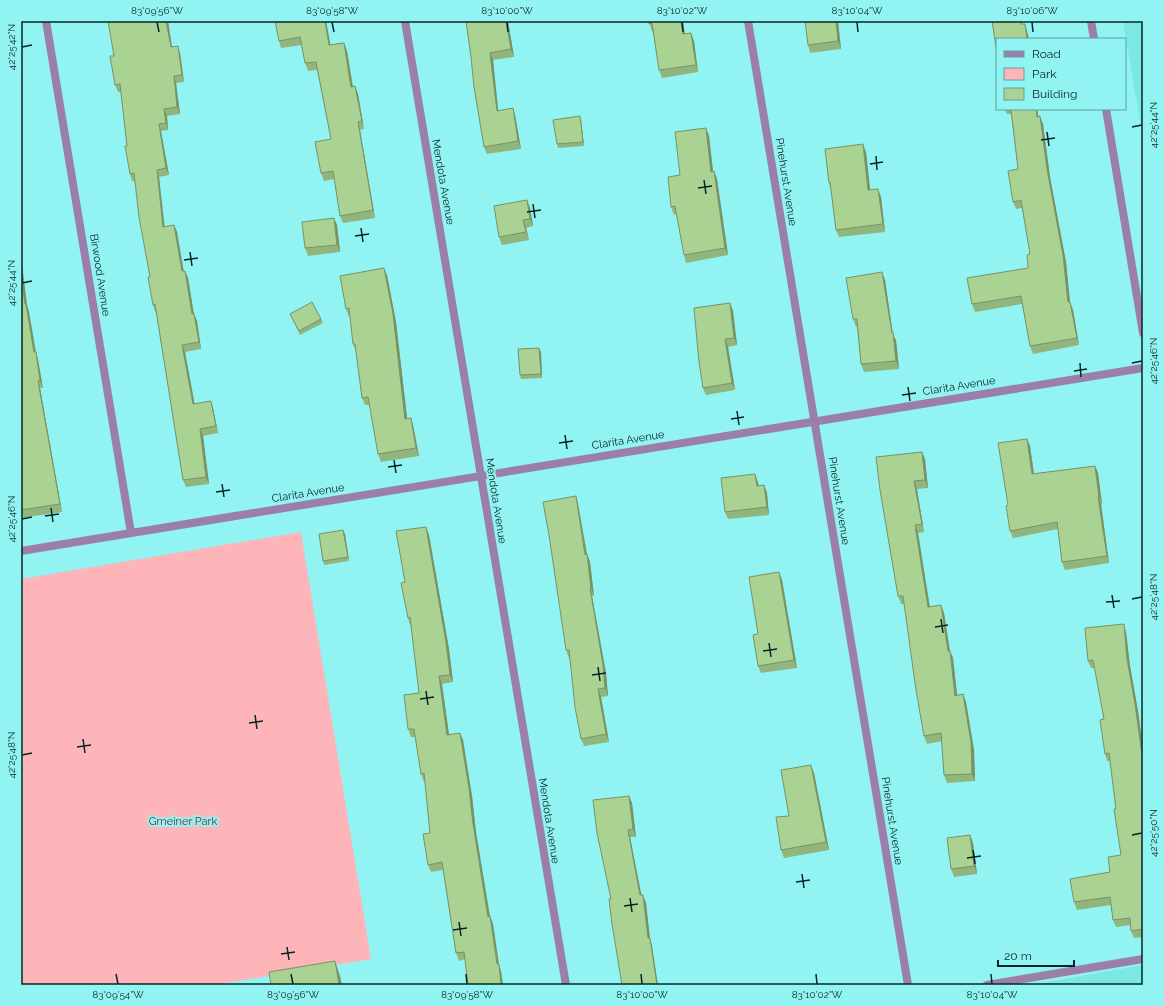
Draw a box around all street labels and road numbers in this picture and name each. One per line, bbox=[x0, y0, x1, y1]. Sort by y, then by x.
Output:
street label: Pinehurst Avenue bbox=[773, 137, 799, 227]
street label: Mendota Avenue bbox=[429, 138, 457, 226]
street label: Birwood Avenue bbox=[87, 233, 113, 318]
street label: Clarita Avenue bbox=[922, 374, 997, 398]
street label: Clarita Avenue bbox=[591, 428, 666, 452]
street label: Pinehurst Avenue bbox=[826, 456, 852, 546]
street label: Mendota Avenue bbox=[483, 457, 509, 545]
street label: Clarita Avenue bbox=[271, 481, 346, 505]
street label: Pinehurst Avenue bbox=[879, 776, 905, 866]
street label: Mendota Avenue bbox=[536, 777, 562, 865]

